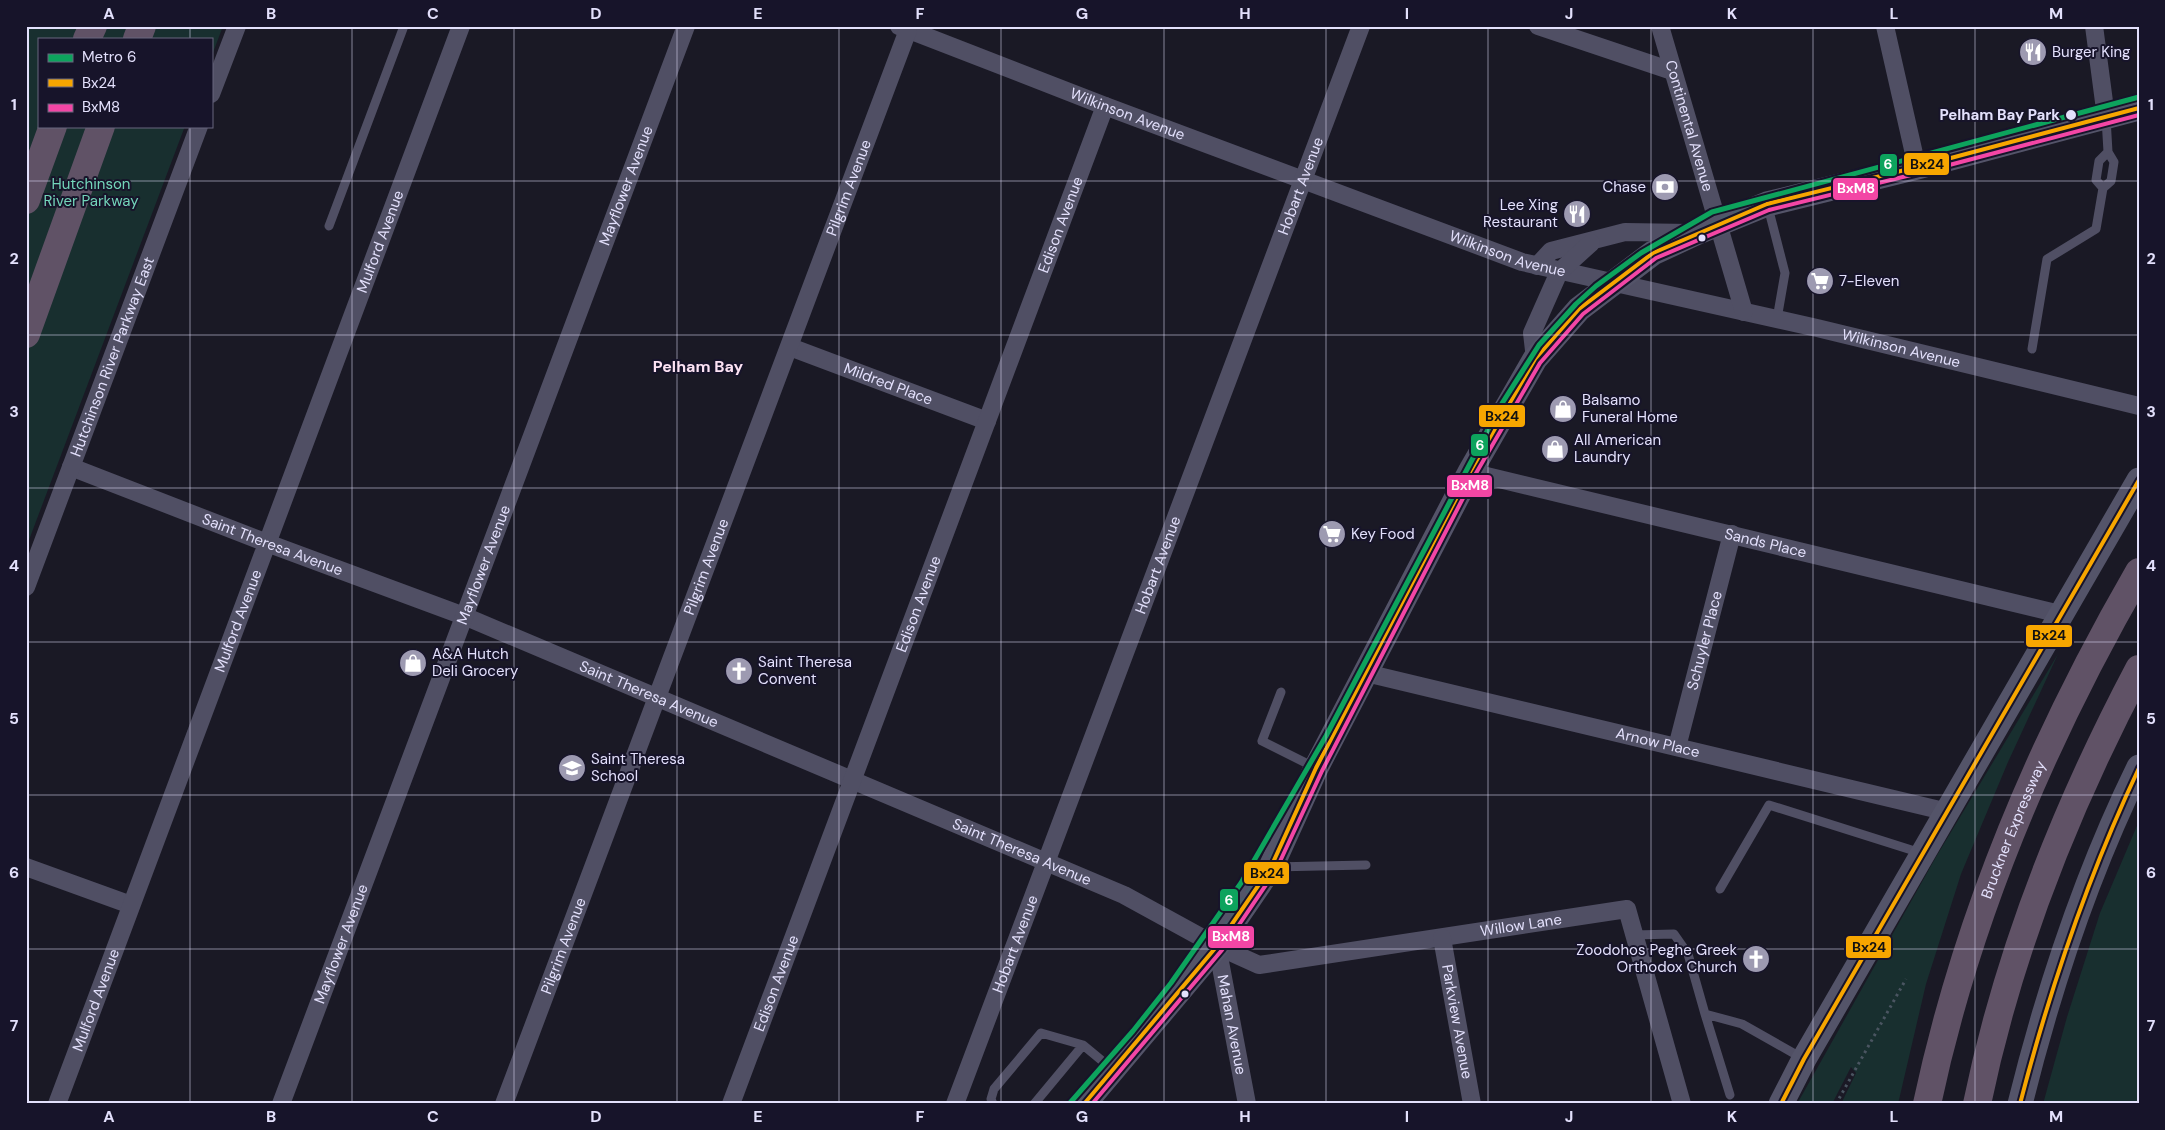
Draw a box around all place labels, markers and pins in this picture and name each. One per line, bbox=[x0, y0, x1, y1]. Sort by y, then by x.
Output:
restaurant icon: Burger King bbox=[2018, 37, 2048, 67]
place label: Burger King bbox=[2052, 42, 2130, 62]
place label: Pelham Bay Park bbox=[1939, 105, 2060, 125]
marker: Pelham Bay Park bbox=[2064, 108, 2078, 122]
bank icon: Chase bbox=[1650, 172, 1680, 202]
place label: Chase bbox=[1602, 177, 1646, 197]
place label: Lee Xing Restaurant bbox=[1483, 195, 1558, 232]
restaurant icon: Lee Xing Restaurant bbox=[1562, 199, 1592, 229]
unlabelled marker bbox=[1697, 233, 1707, 243]
supermarket icon: 7-Eleven bbox=[1805, 266, 1835, 296]
place label: 7-Eleven bbox=[1839, 271, 1899, 291]
place label: Balsamo Funeral Home bbox=[1582, 390, 1678, 427]
shop icon: Balsamo Funeral Home bbox=[1548, 394, 1578, 424]
place label: All American Laundry bbox=[1574, 430, 1661, 467]
shop icon: All American Laundry bbox=[1540, 434, 1570, 464]
supermarket icon: Key Food bbox=[1317, 519, 1347, 549]
place label: Key Food bbox=[1351, 524, 1415, 544]
place label: A&A Hutch Deli Grocery bbox=[432, 644, 519, 681]
shop icon: A&A Hutch Deli Grocery bbox=[398, 648, 428, 678]
place label: Saint Theresa Convent bbox=[758, 652, 852, 689]
church icon: Saint Theresa Convent bbox=[724, 656, 754, 686]
place label: Saint Theresa School bbox=[591, 749, 685, 786]
school or university icon: Saint Theresa School bbox=[557, 753, 587, 783]
place label: Zoodohos Peghe Greek Orthodox Church bbox=[1576, 940, 1737, 977]
church icon: Zoodohos Peghe Greek Orthodox Church bbox=[1741, 944, 1771, 974]
unlabelled marker bbox=[1180, 989, 1190, 999]

